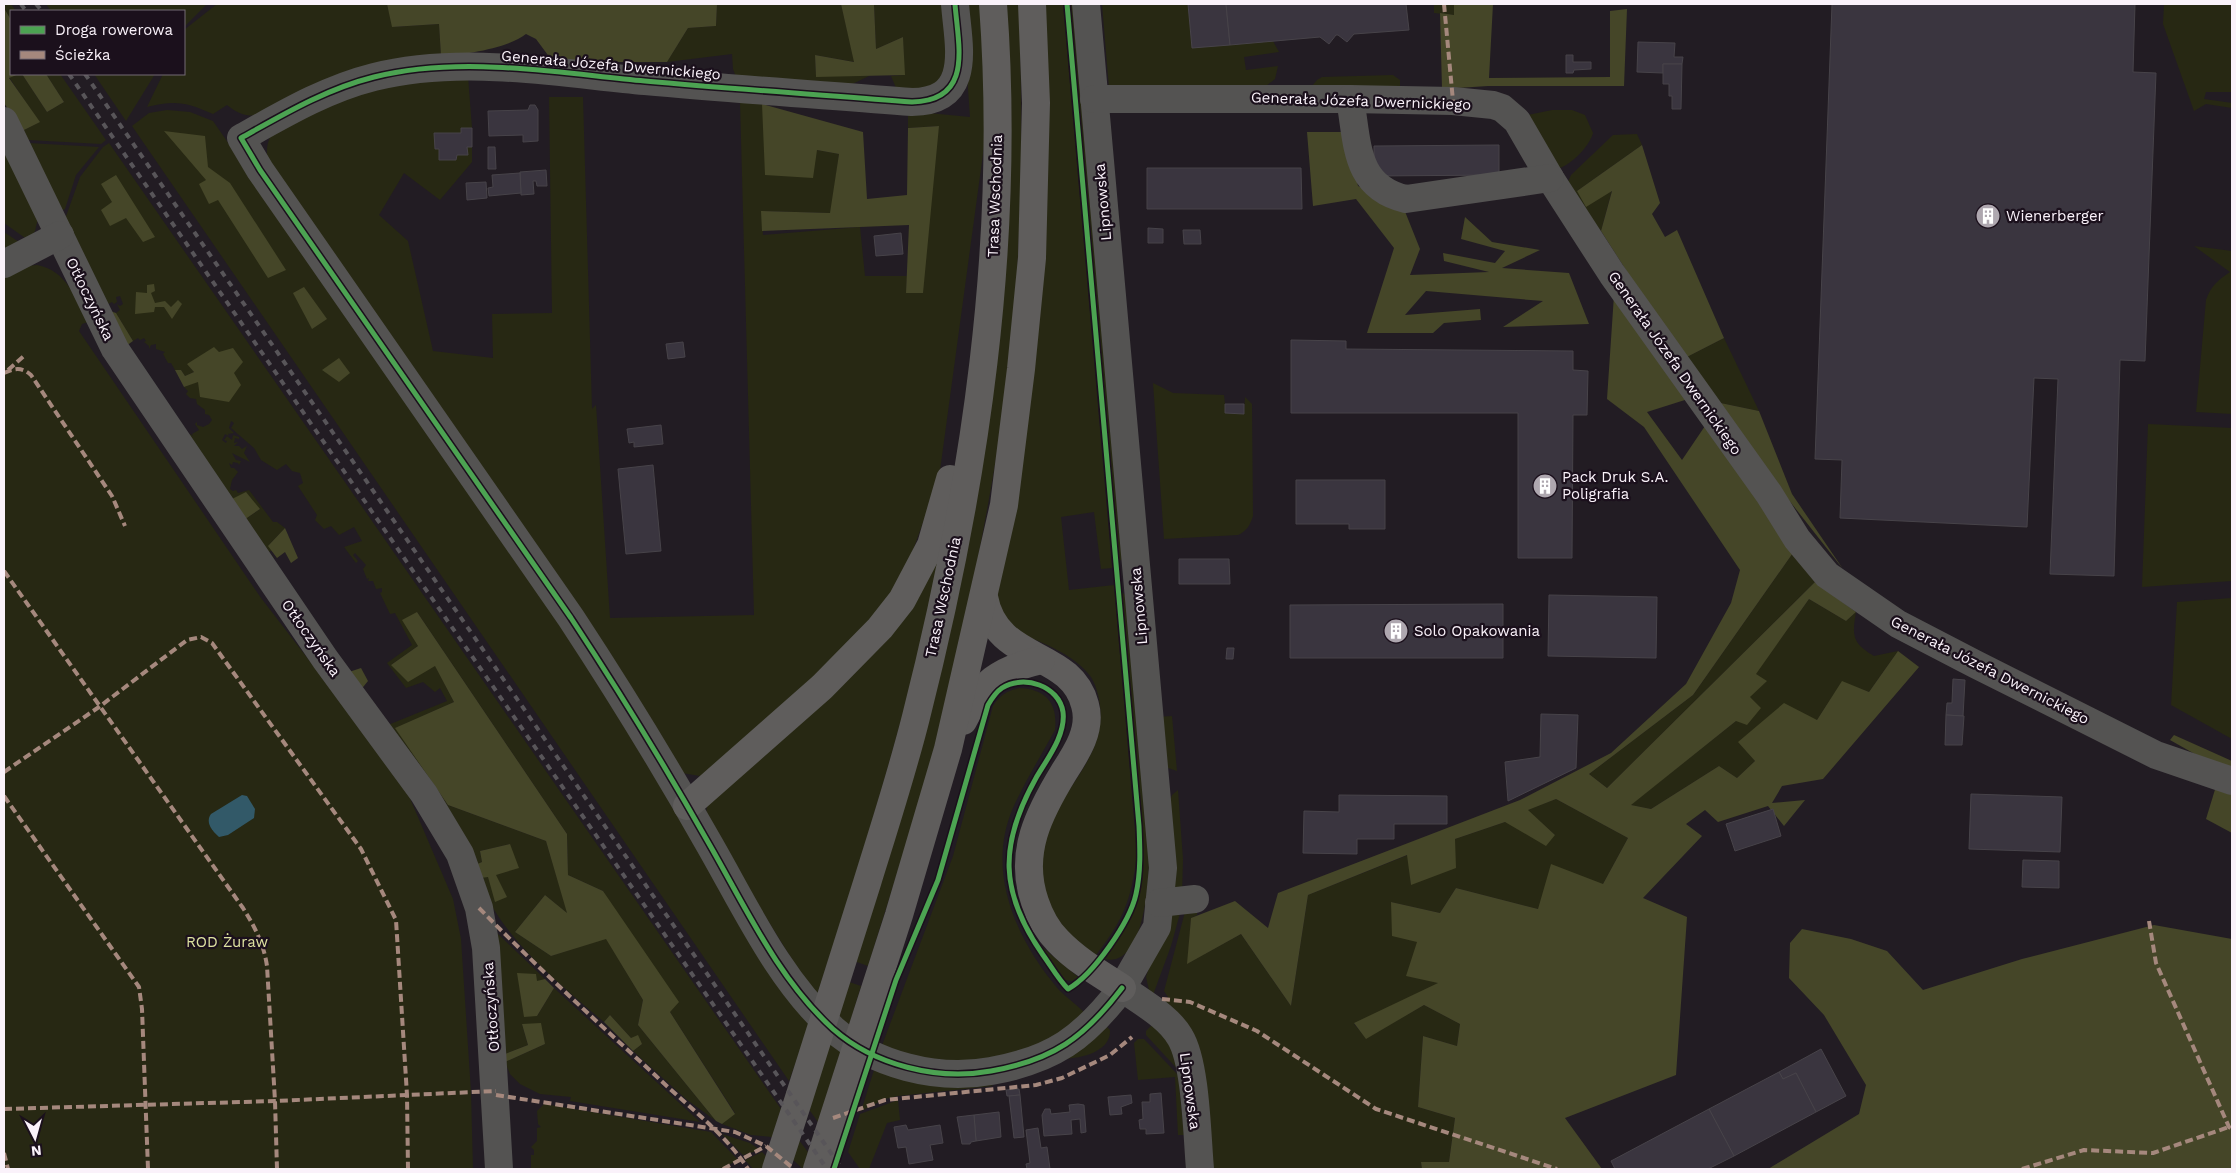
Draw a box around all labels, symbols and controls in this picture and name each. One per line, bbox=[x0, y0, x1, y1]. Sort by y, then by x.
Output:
legend bbox=[10, 10, 185, 75]
text: Droga rowerowa bbox=[55, 21, 173, 39]
text: Ścieżka bbox=[55, 45, 111, 64]
street label: Generała Józefa Dwernickiego bbox=[500, 46, 722, 84]
street label: Generała Józefa Dwernickiego bbox=[1251, 88, 1471, 114]
street label: Trasa Wschodnia bbox=[984, 134, 1006, 258]
street label: Lipnowska bbox=[1091, 162, 1115, 241]
building icon: Wienerberger bbox=[1975, 203, 2001, 229]
place label: Wienerberger bbox=[2006, 207, 2104, 225]
street label: Otłoczyńska bbox=[62, 255, 118, 344]
street label: Generała Józefa Dwernickiego bbox=[1604, 268, 1746, 458]
place label: Pack Druk S.A. Poligrafia bbox=[1562, 468, 1669, 503]
building icon: Pack Druk S.A. Poligrafia bbox=[1532, 473, 1558, 499]
street label: Trasa Wschodnia bbox=[921, 534, 965, 659]
street label: Lipnowska bbox=[1127, 566, 1151, 645]
street label: Otłoczyńska bbox=[278, 596, 345, 680]
street label: Generała Józefa Dwernickiego bbox=[1888, 612, 2092, 728]
building icon: Solo Opakowania bbox=[1383, 618, 1409, 644]
place label: Solo Opakowania bbox=[1414, 622, 1540, 640]
park label: ROD Żuraw bbox=[186, 933, 269, 951]
street label: Otłoczyńska bbox=[479, 961, 503, 1053]
street label: Lipnowska bbox=[1176, 1051, 1204, 1131]
north arrow bbox=[10, 1113, 60, 1163]
text: N bbox=[30, 1142, 42, 1159]

